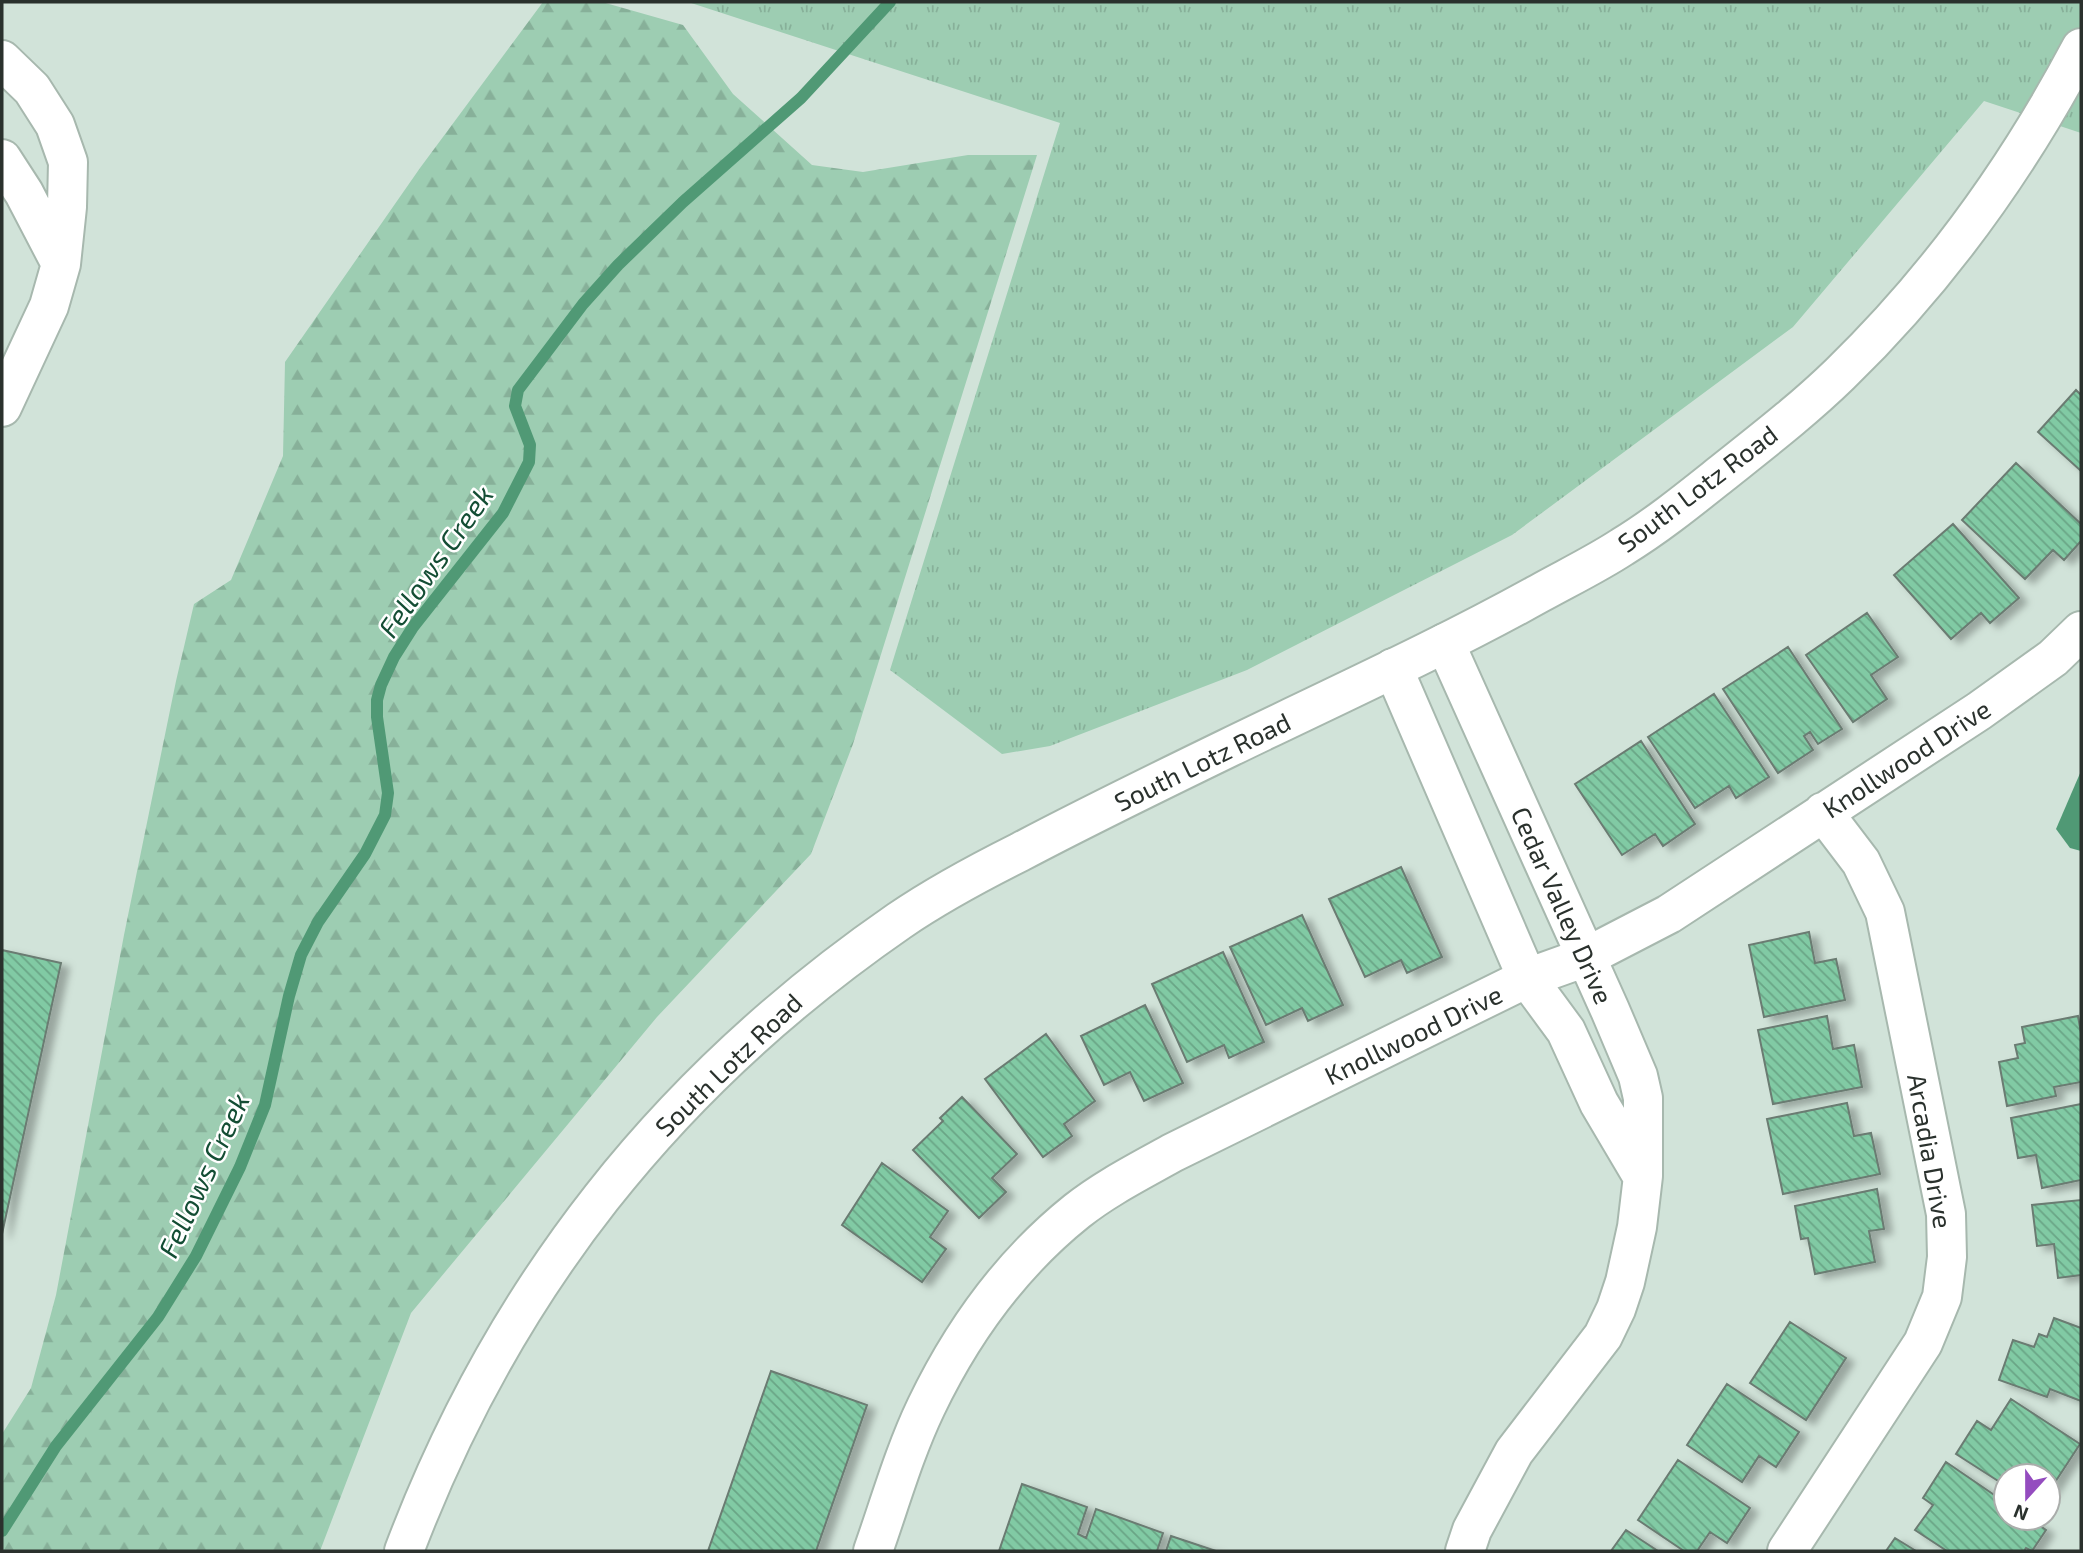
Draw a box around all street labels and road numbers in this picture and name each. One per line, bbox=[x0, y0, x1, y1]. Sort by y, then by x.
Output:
street label: South Lotz Road bbox=[1611, 418, 1783, 558]
street label: Knollwood Drive bbox=[1816, 692, 1996, 824]
street label: South Lotz Road bbox=[1109, 705, 1295, 817]
street label: Cedar Valley Drive bbox=[1506, 802, 1620, 1008]
street label: Knollwood Drive bbox=[1319, 978, 1507, 1090]
street label: South Lotz Road bbox=[648, 986, 808, 1142]
street label: Arcadia Drive bbox=[1902, 1071, 1960, 1231]

